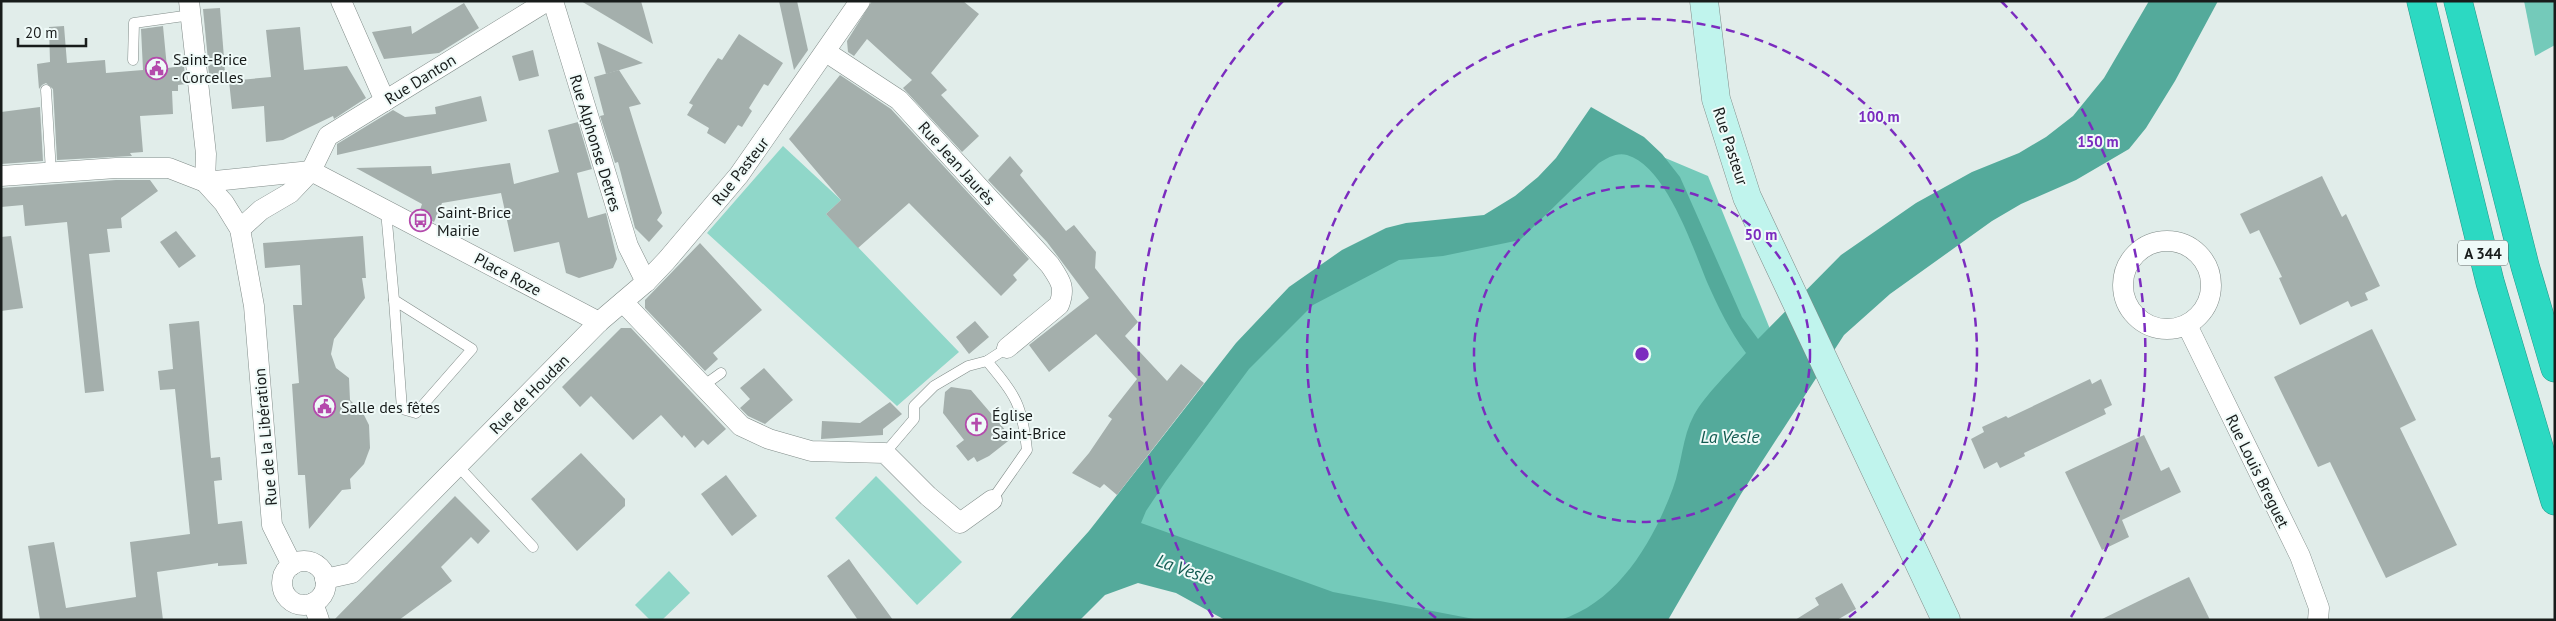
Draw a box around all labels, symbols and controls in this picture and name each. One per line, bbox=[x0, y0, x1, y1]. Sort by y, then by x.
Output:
scale bar bbox=[18, 15, 85, 47]
text: 20 m bbox=[25, 23, 58, 42]
place label: Saint-Brice - Corcelles bbox=[173, 49, 247, 87]
street label: Rue Danton bbox=[381, 49, 459, 109]
public building icon: Saint-Brice - Corcelles bbox=[145, 56, 169, 80]
street label: Rue Alphonse Detres bbox=[566, 72, 626, 214]
street label: Rue Pasteur bbox=[1709, 104, 1753, 188]
text: 100 m bbox=[1858, 107, 1900, 126]
street label: Rue Jean Jaurès bbox=[914, 117, 1000, 209]
text: 150 m bbox=[2077, 132, 2119, 151]
street label: Rue Pasteur bbox=[707, 133, 773, 209]
place label: Saint-Brice Mairie bbox=[437, 202, 511, 240]
bus stop icon: Saint-Brice Mairie bbox=[409, 209, 433, 233]
text: 50 m bbox=[1745, 225, 1777, 244]
road number: A 344 bbox=[2458, 240, 2508, 266]
street label: Place Roze bbox=[471, 248, 545, 300]
centre of rings bbox=[1633, 345, 1651, 363]
street label: Rue de Houdan bbox=[485, 350, 573, 438]
street label: Rue de la Libération bbox=[249, 367, 281, 507]
public building icon: Salle des fêtes bbox=[313, 395, 337, 419]
place label: Salle des fêtes bbox=[341, 397, 440, 417]
place label: Église Saint-Brice bbox=[992, 405, 1066, 443]
street label: Rue Louis Breguet bbox=[2222, 411, 2294, 531]
church icon: Église Saint-Brice bbox=[964, 412, 988, 436]
water label: La Vesle bbox=[1700, 425, 1760, 448]
water label: La Vesle bbox=[1153, 549, 1217, 590]

